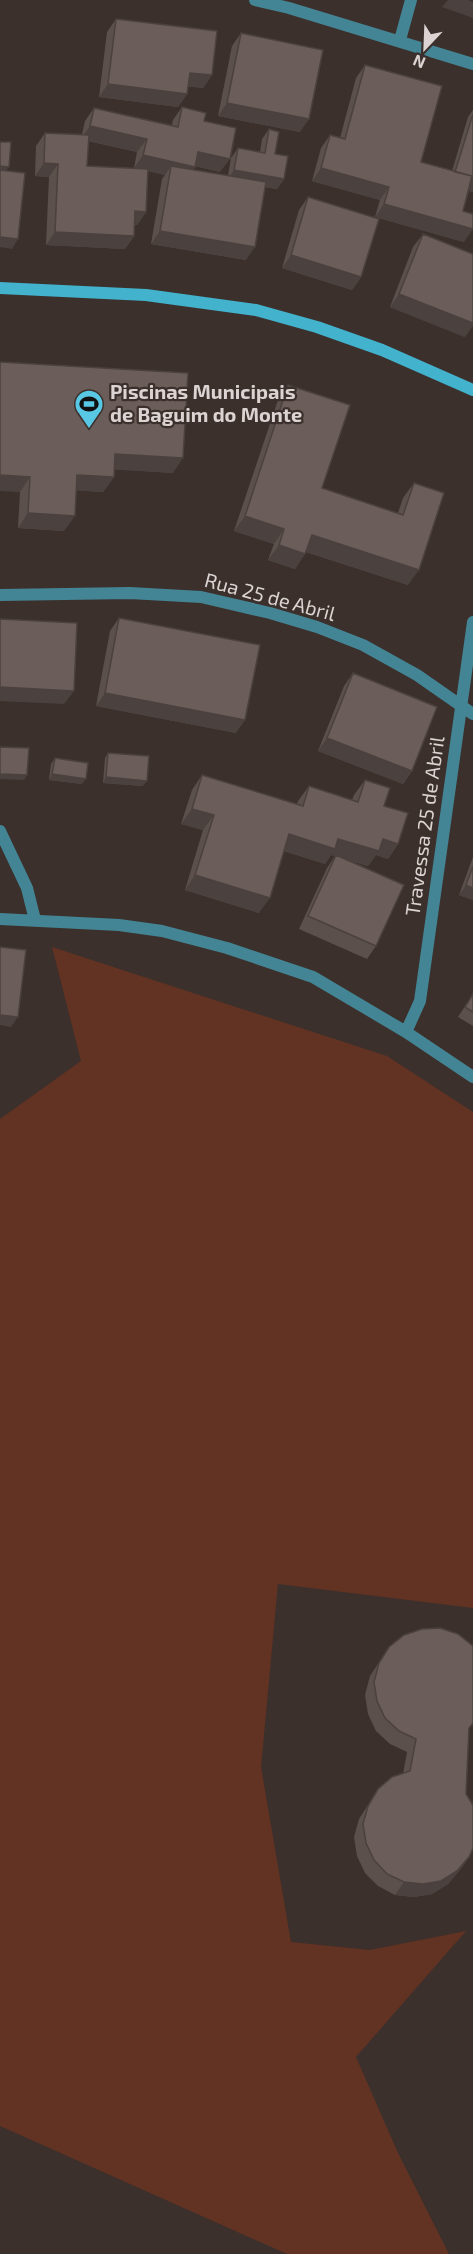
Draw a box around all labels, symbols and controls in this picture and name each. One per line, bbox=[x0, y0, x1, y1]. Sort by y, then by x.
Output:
north arrow bbox=[395, 18, 455, 78]
text: N bbox=[410, 51, 428, 73]
place label: Piscinas Municipais de Baguim do Monte bbox=[110, 379, 302, 426]
sports icon: Piscinas Municipais de Baguim do Monte bbox=[73, 388, 105, 430]
street label: Rua 25 de Abril bbox=[202, 567, 338, 625]
street label: Travessa 25 de Abril bbox=[400, 734, 449, 917]

